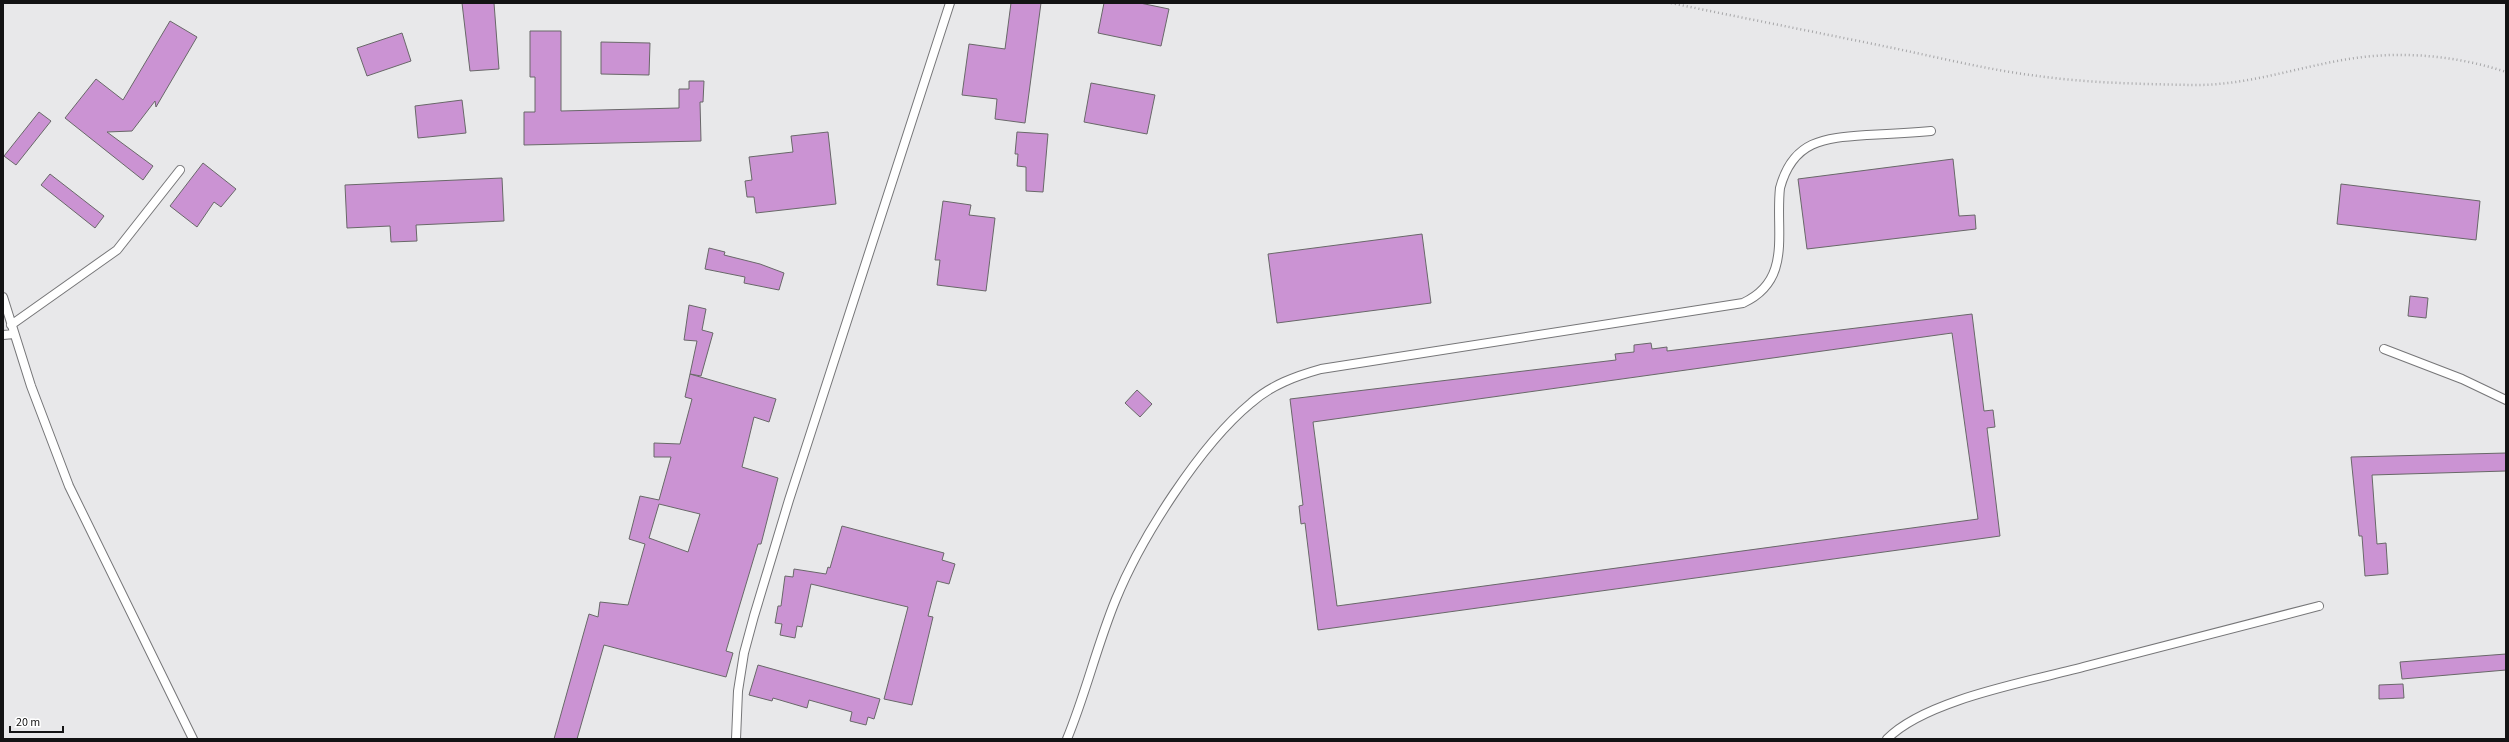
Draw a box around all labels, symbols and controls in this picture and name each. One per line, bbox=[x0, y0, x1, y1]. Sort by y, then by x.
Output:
scale bar bbox=[10, 708, 63, 734]
text: 20 m bbox=[16, 714, 40, 731]

